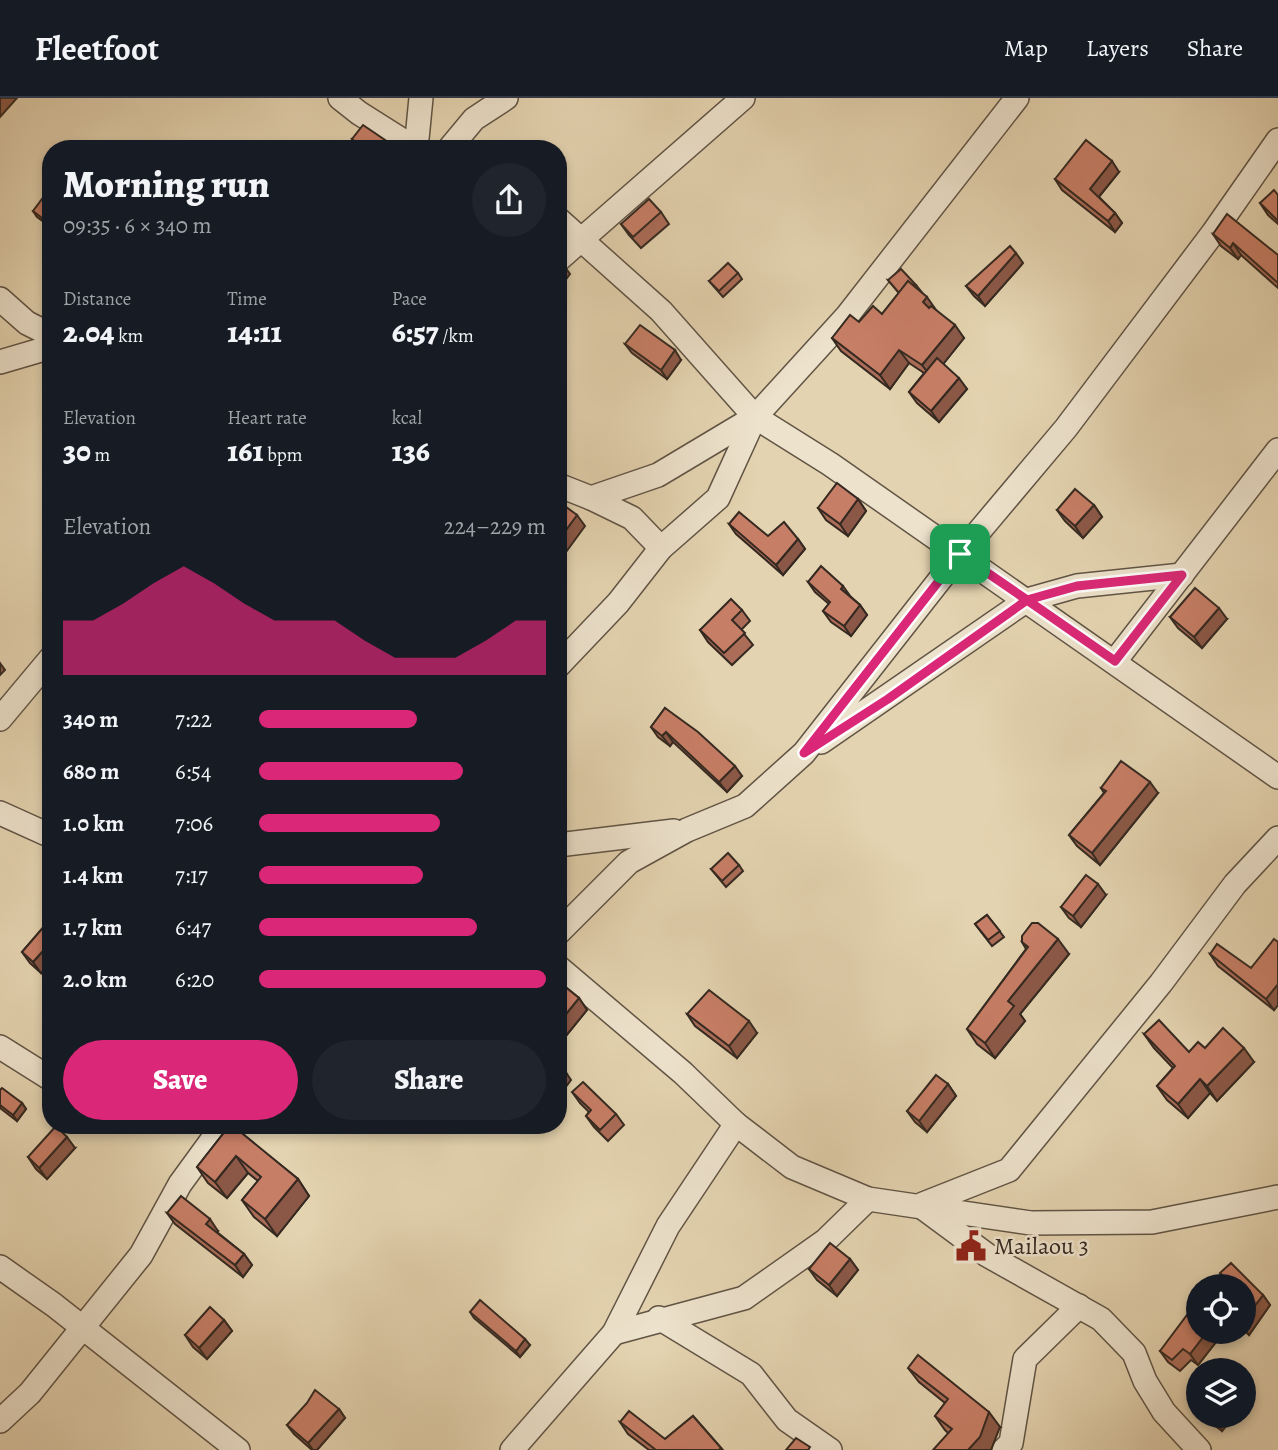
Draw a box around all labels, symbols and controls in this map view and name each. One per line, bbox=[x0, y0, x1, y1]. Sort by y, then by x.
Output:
text: Fleetfoot bbox=[35, 26, 159, 71]
text: Map bbox=[1004, 32, 1048, 64]
text: Layers bbox=[1086, 32, 1149, 64]
text: Share bbox=[1187, 32, 1243, 64]
text: Morning run bbox=[63, 158, 270, 210]
button: share bbox=[472, 163, 546, 237]
text: 09:35 · 6 × 340 m bbox=[63, 210, 212, 241]
text: Distance bbox=[63, 286, 131, 312]
text: Time bbox=[227, 286, 267, 312]
text: Pace bbox=[392, 286, 427, 312]
text: 2.04 bbox=[63, 312, 114, 352]
text: 14:11 bbox=[227, 312, 282, 352]
text: 6:57 bbox=[392, 312, 439, 352]
text: km bbox=[114, 323, 143, 349]
text: /km bbox=[439, 323, 474, 349]
text: Elevation bbox=[63, 405, 136, 431]
text: Heart rate bbox=[227, 405, 307, 431]
text: kcal bbox=[392, 405, 422, 431]
text: 30 bbox=[63, 431, 91, 471]
text: 161 bbox=[227, 431, 263, 471]
text: 136 bbox=[392, 431, 430, 471]
text: m bbox=[91, 442, 110, 468]
text: bpm bbox=[263, 442, 303, 468]
text: Elevation bbox=[63, 511, 151, 542]
text: 224–229 m bbox=[444, 511, 546, 542]
pin bbox=[930, 524, 990, 584]
icon: arrive bbox=[941, 535, 979, 573]
text: 340 m bbox=[63, 704, 119, 735]
text: 7:22 bbox=[175, 704, 212, 735]
text: 680 m bbox=[63, 756, 120, 787]
text: 6:54 bbox=[175, 756, 211, 787]
text: 1.0 km bbox=[63, 808, 124, 839]
text: 7:06 bbox=[175, 808, 213, 839]
text: 1.4 km bbox=[63, 860, 124, 891]
text: 7:17 bbox=[175, 860, 208, 891]
text: 1.7 km bbox=[63, 912, 123, 943]
text: 6:47 bbox=[175, 912, 211, 943]
text: 2.0 km bbox=[63, 964, 127, 995]
text: 6:20 bbox=[175, 964, 214, 995]
button: Save bbox=[63, 1040, 298, 1120]
button: Share bbox=[312, 1040, 546, 1120]
public building icon: Mailaou 3 bbox=[954, 1229, 988, 1263]
place label: Mailaou 3 bbox=[994, 1230, 1089, 1262]
map controls bbox=[1186, 1274, 1256, 1428]
button: locate bbox=[1186, 1274, 1256, 1344]
button: layers bbox=[1186, 1358, 1256, 1428]

